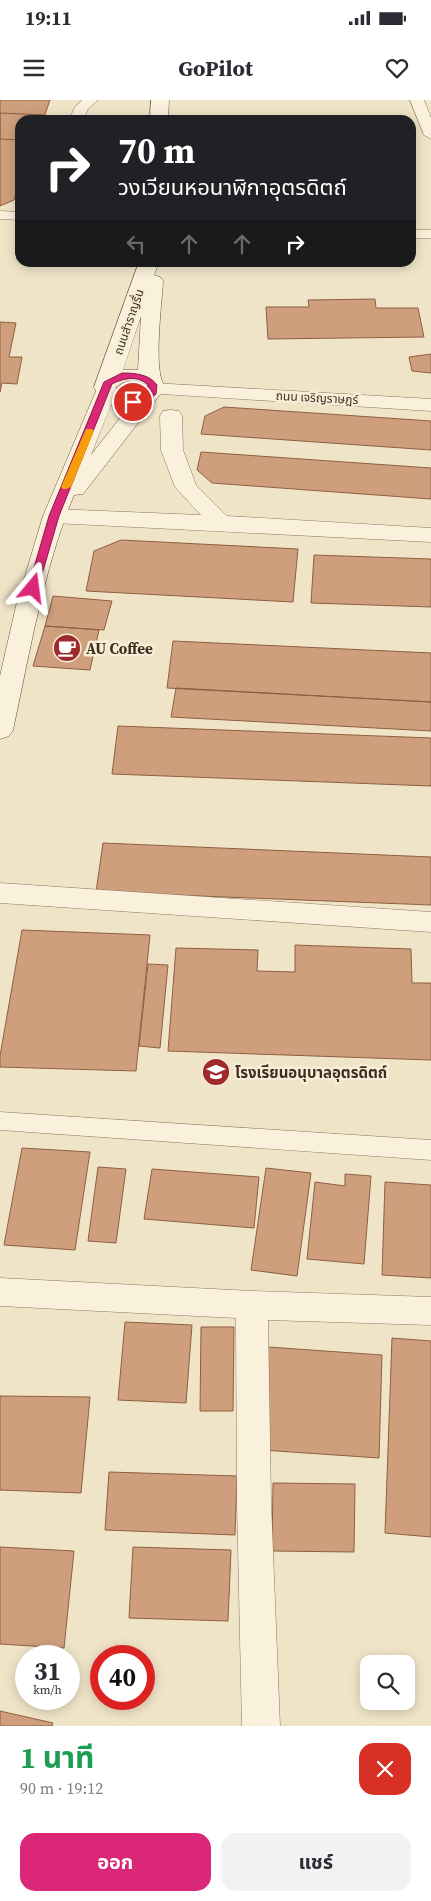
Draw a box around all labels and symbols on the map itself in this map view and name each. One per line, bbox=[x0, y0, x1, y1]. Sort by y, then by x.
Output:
street label: ถนนสำราญรื่น bbox=[109, 287, 148, 357]
pin bbox=[112, 381, 154, 423]
street label: ถนน เจริญราษฎร์ bbox=[275, 388, 359, 408]
position arrow bbox=[6, 561, 58, 613]
cafe icon: AU Coffee bbox=[52, 633, 82, 663]
place label: AU Coffee bbox=[86, 638, 153, 659]
school or university icon: โรงเรียนอนุบาลอุตรดิตถ์ bbox=[201, 1057, 231, 1087]
place label: โรงเรียนอนุบาลอุตรดิตถ์ bbox=[235, 1062, 387, 1083]
speed limit sign: 40 bbox=[90, 1645, 155, 1710]

